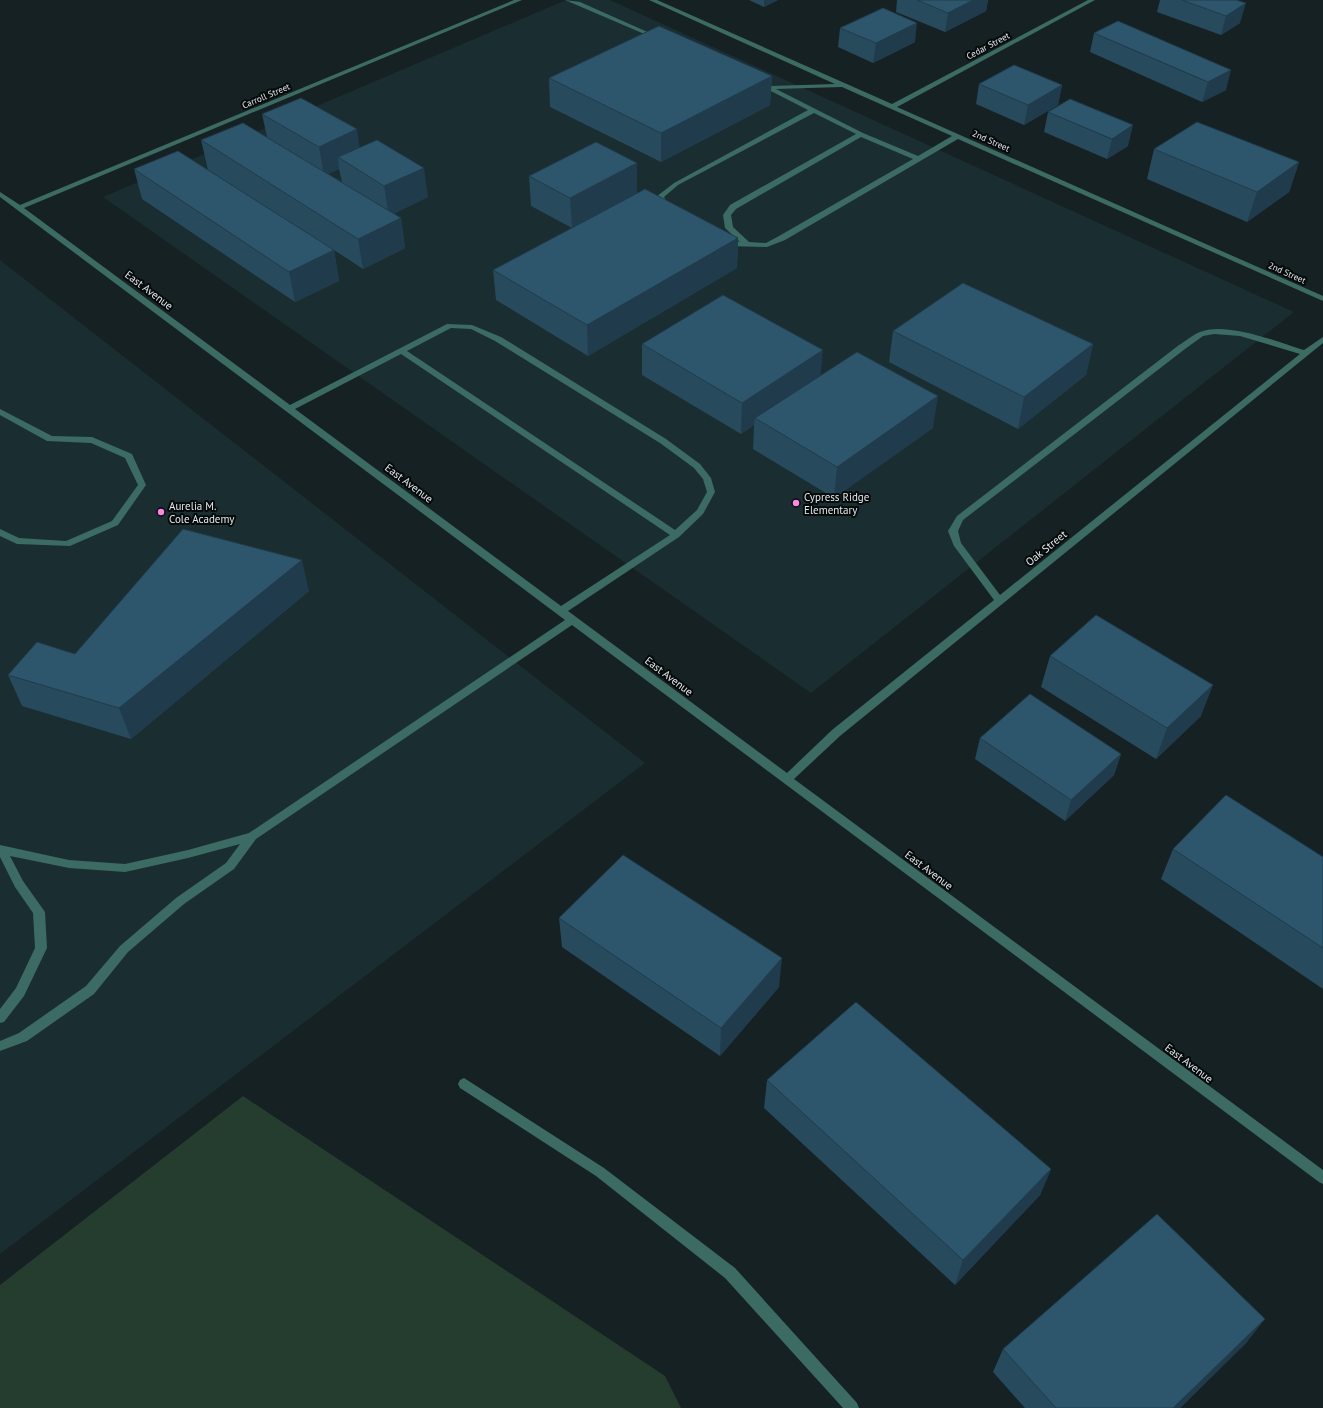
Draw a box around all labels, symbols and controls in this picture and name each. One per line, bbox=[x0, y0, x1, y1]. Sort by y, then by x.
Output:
street label: Cedar Street bbox=[964, 30, 1011, 61]
street label: Carroll Street bbox=[240, 81, 291, 111]
street label: 2nd Street bbox=[971, 127, 1012, 154]
street label: 2nd Street bbox=[1267, 259, 1308, 286]
street label: East Avenue bbox=[122, 267, 176, 313]
street label: East Avenue bbox=[382, 460, 436, 506]
place label: Cypress Ridge Elementary bbox=[804, 490, 870, 517]
marker: Cypress Ridge Elementary bbox=[791, 498, 801, 508]
place label: Aurelia M. Cole Academy bbox=[169, 499, 235, 526]
marker: Aurelia M. Cole Academy bbox=[156, 507, 166, 517]
street label: Oak Street bbox=[1023, 527, 1070, 569]
street label: East Avenue bbox=[642, 653, 696, 699]
street label: East Avenue bbox=[902, 847, 956, 893]
street label: East Avenue bbox=[1162, 1040, 1216, 1086]

